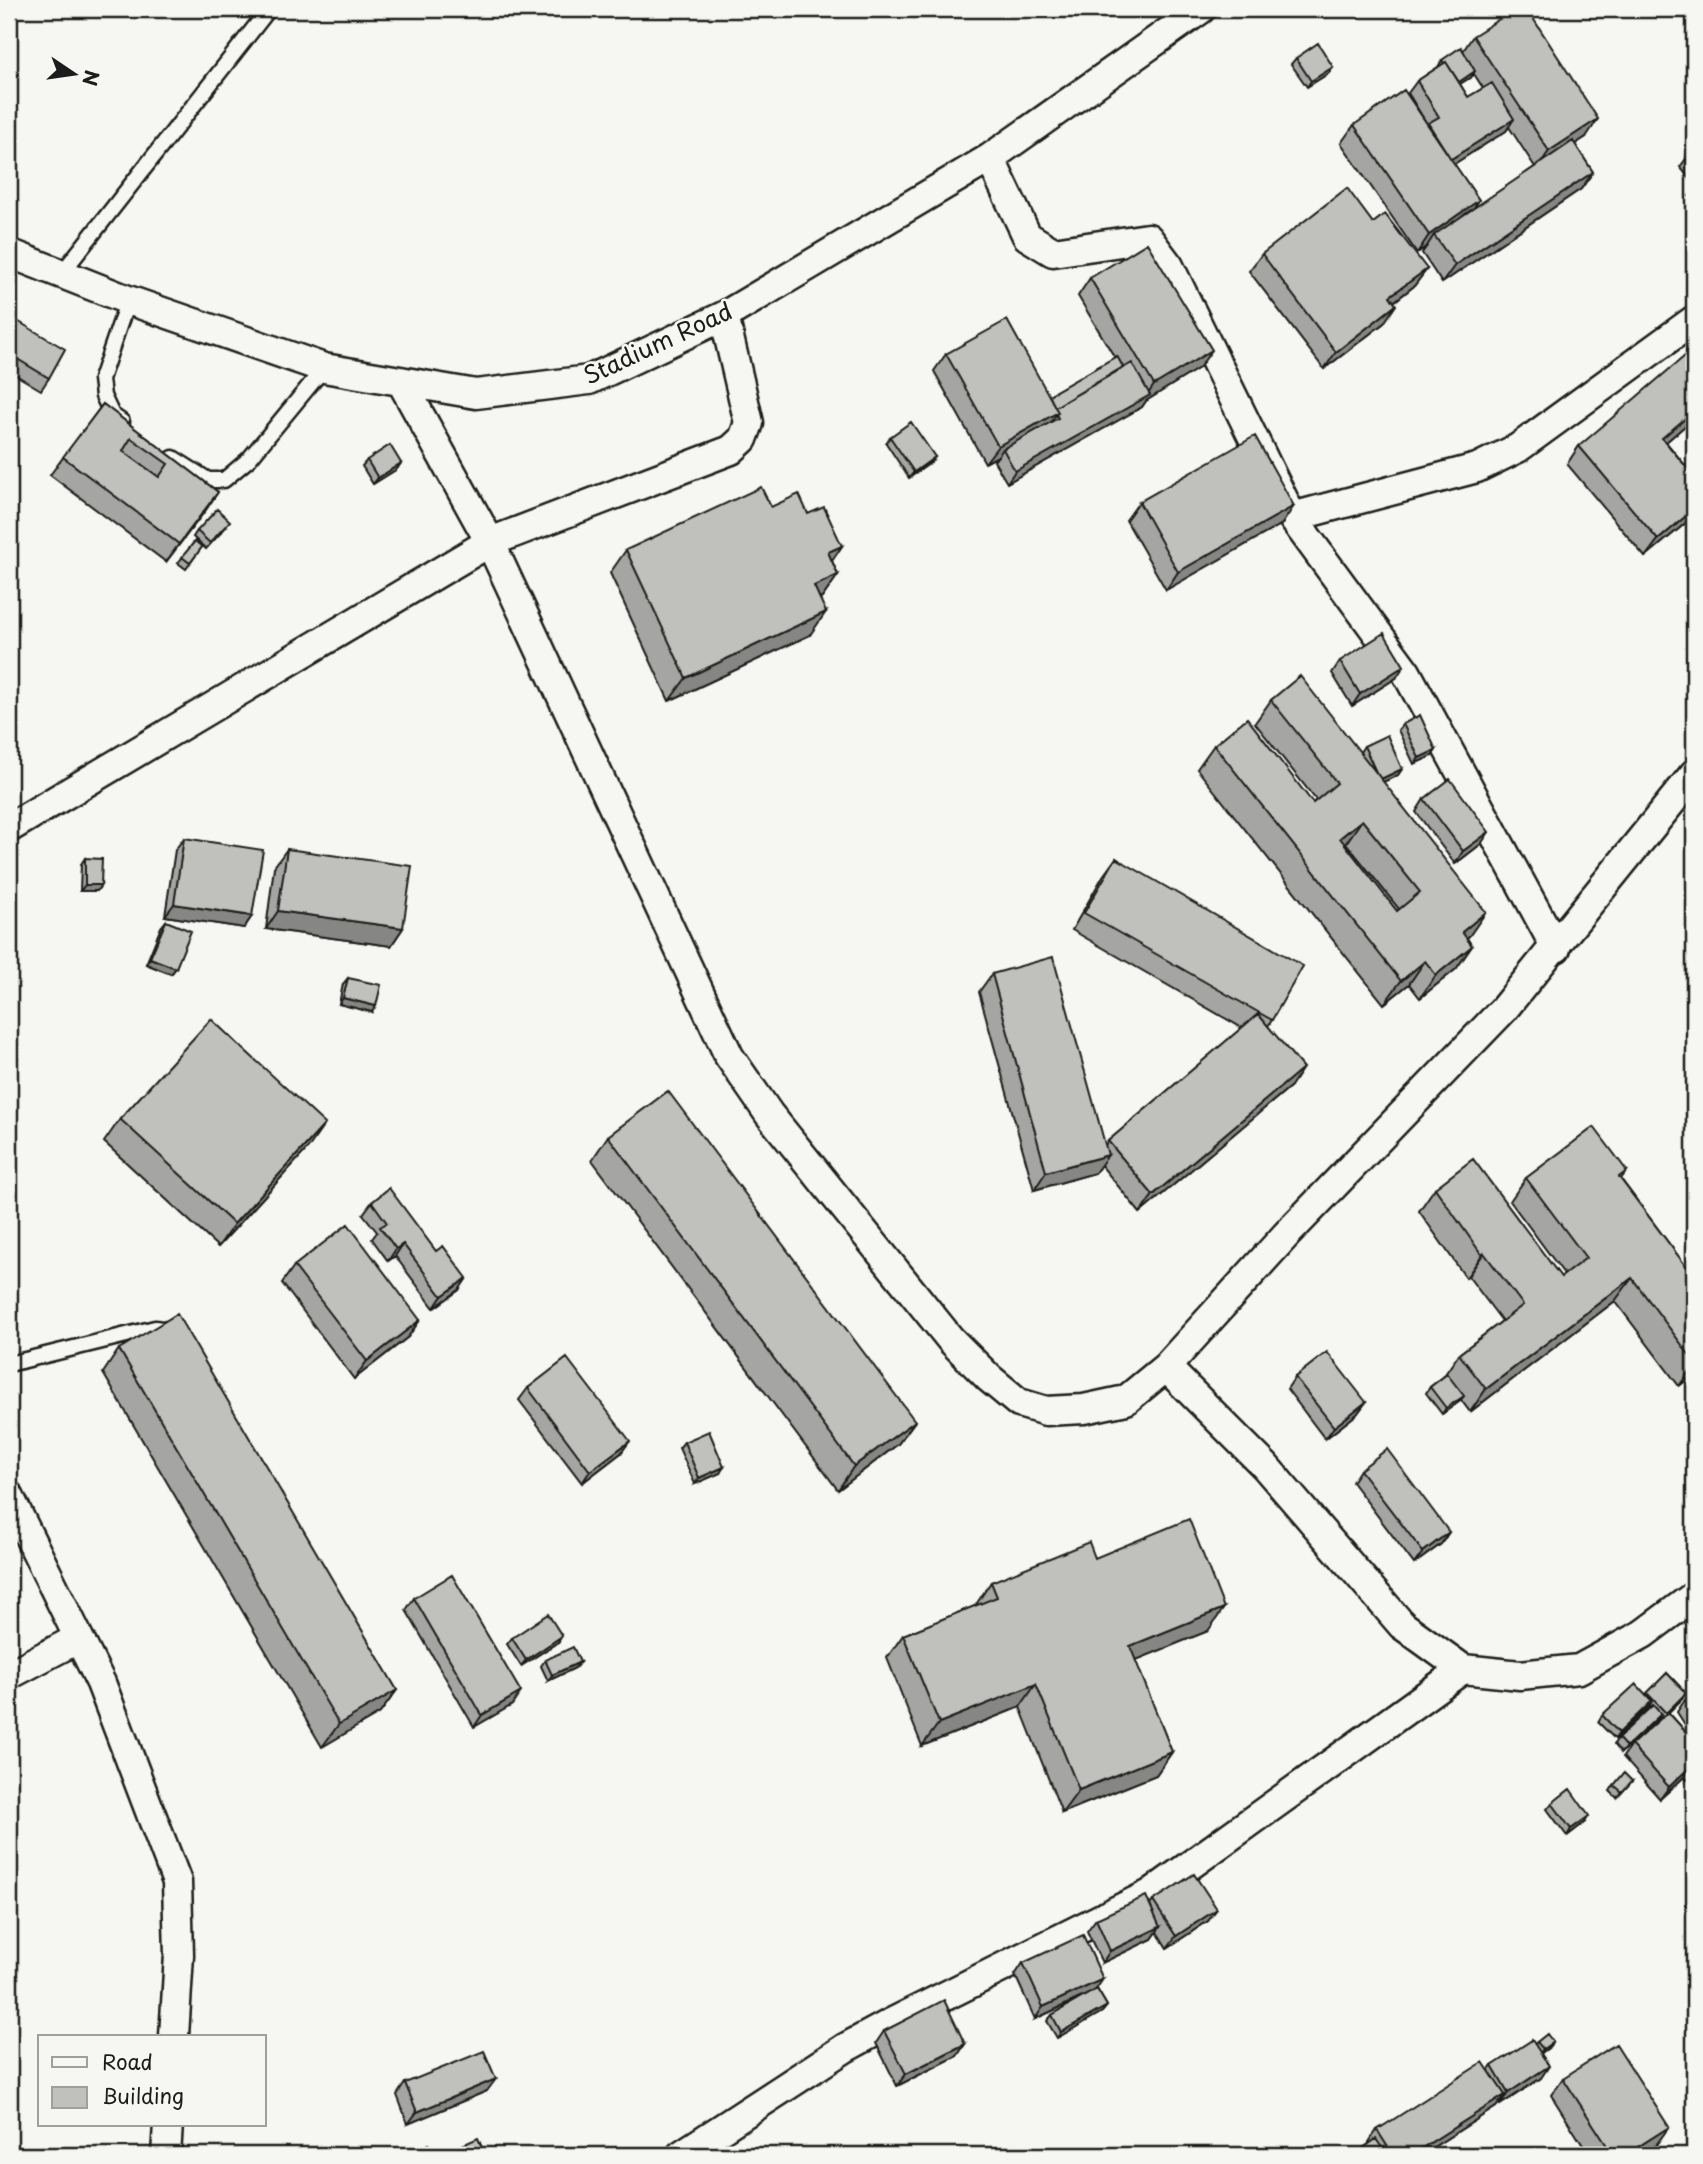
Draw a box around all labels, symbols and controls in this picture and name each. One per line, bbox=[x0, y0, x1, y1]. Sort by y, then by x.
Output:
north arrow bbox=[38, 38, 108, 108]
text: N bbox=[76, 68, 107, 89]
street label: Stadium Road bbox=[577, 292, 738, 393]
legend bbox=[38, 2035, 266, 2126]
text: Road bbox=[102, 2045, 153, 2077]
text: Building bbox=[102, 2079, 184, 2111]

